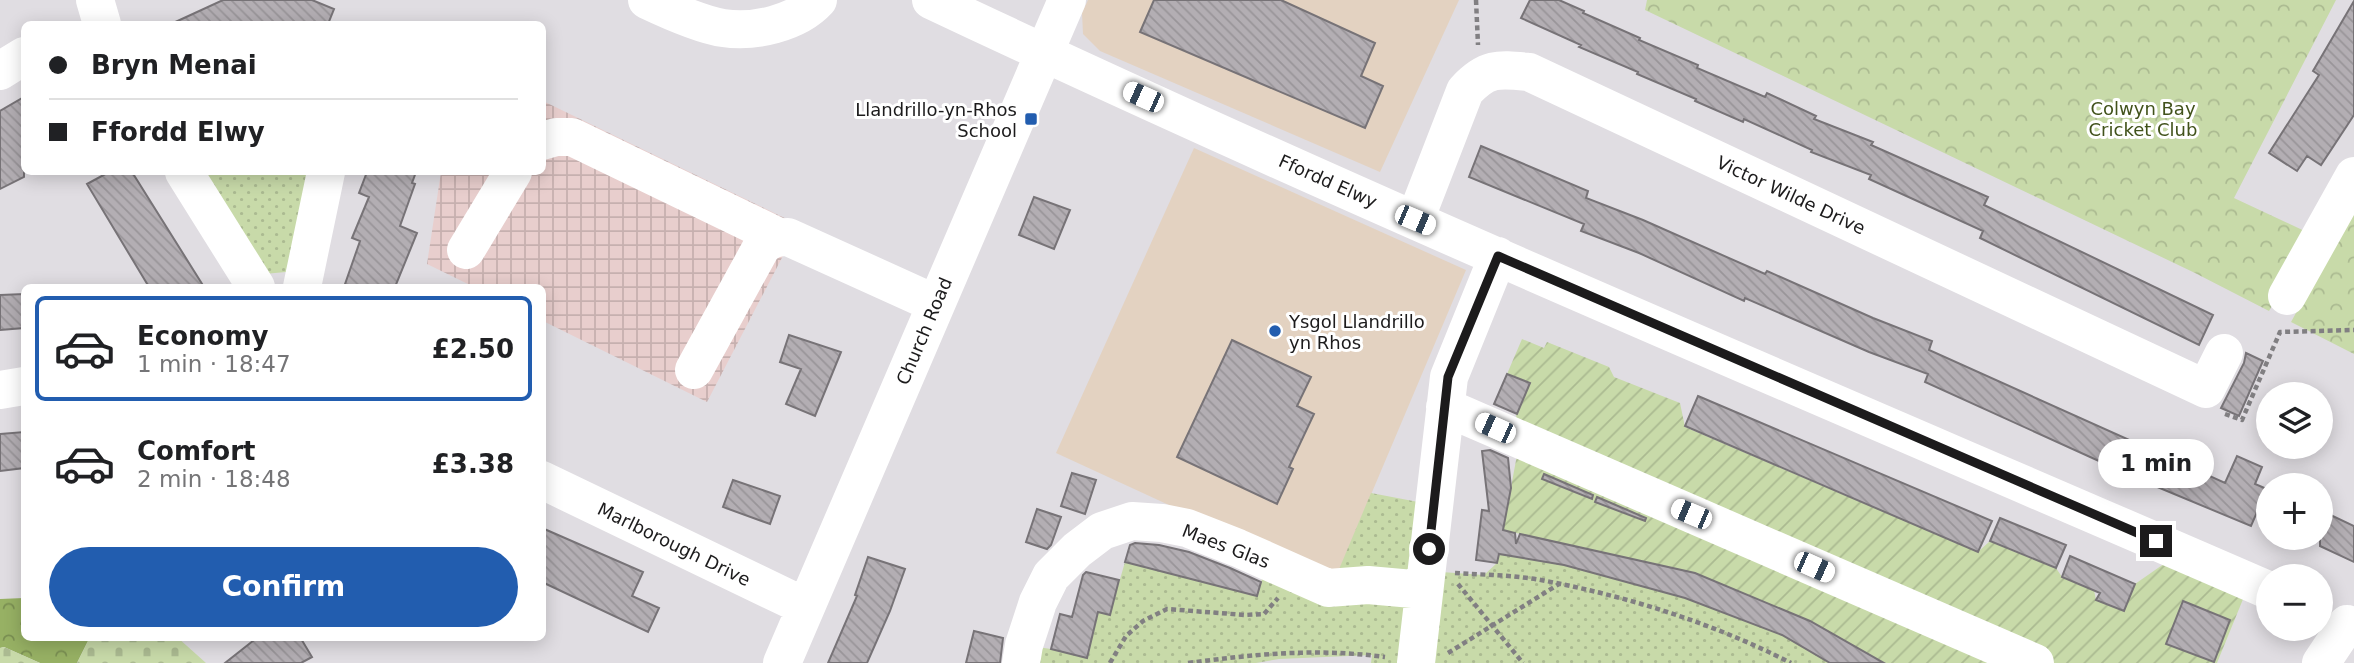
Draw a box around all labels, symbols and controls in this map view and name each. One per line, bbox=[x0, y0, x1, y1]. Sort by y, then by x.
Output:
text: Bryn Menai bbox=[91, 50, 257, 80]
car bbox=[1120, 79, 1167, 115]
park label: Colwyn Bay Cricket Club bbox=[2089, 98, 2197, 140]
place label: Llandrillo-yn-Rhos School bbox=[855, 99, 1017, 141]
marker: Llandrillo-yn-Rhos School bbox=[1023, 111, 1039, 127]
text: Ffordd Elwy bbox=[91, 117, 265, 147]
street label: Ffordd Elwy bbox=[1276, 150, 1381, 212]
street label: Victor Wilde Drive bbox=[1713, 151, 1869, 239]
car bbox=[1392, 202, 1439, 238]
street label: Church Road bbox=[892, 274, 956, 388]
place label: Ysgol Llandrillo yn Rhos bbox=[1288, 311, 1425, 353]
icon: car bbox=[53, 317, 116, 380]
text: Economy bbox=[137, 321, 268, 351]
marker: Ysgol Llandrillo yn Rhos bbox=[1267, 323, 1283, 339]
text: £2.50 bbox=[432, 334, 514, 364]
text: 1 min · 18:47 bbox=[137, 351, 291, 377]
map controls bbox=[2256, 382, 2333, 641]
button: layers bbox=[2256, 382, 2333, 459]
car bbox=[1472, 410, 1519, 446]
icon: car bbox=[53, 432, 116, 495]
text: Comfort bbox=[137, 436, 255, 466]
callout: 1 min bbox=[2098, 440, 2214, 489]
text: £3.38 bbox=[432, 449, 514, 479]
text: 1 min bbox=[2120, 450, 2192, 476]
text: 2 min · 18:48 bbox=[137, 466, 291, 492]
button: + bbox=[2256, 473, 2333, 550]
car bbox=[1668, 496, 1715, 532]
street label: Marlborough Drive bbox=[594, 498, 754, 590]
street label: Maes Glas bbox=[1179, 520, 1273, 572]
route end bbox=[2140, 525, 2172, 557]
route start bbox=[1413, 533, 1445, 565]
button: Confirm bbox=[49, 547, 518, 627]
car bbox=[1791, 549, 1838, 585]
button: − bbox=[2256, 564, 2333, 641]

